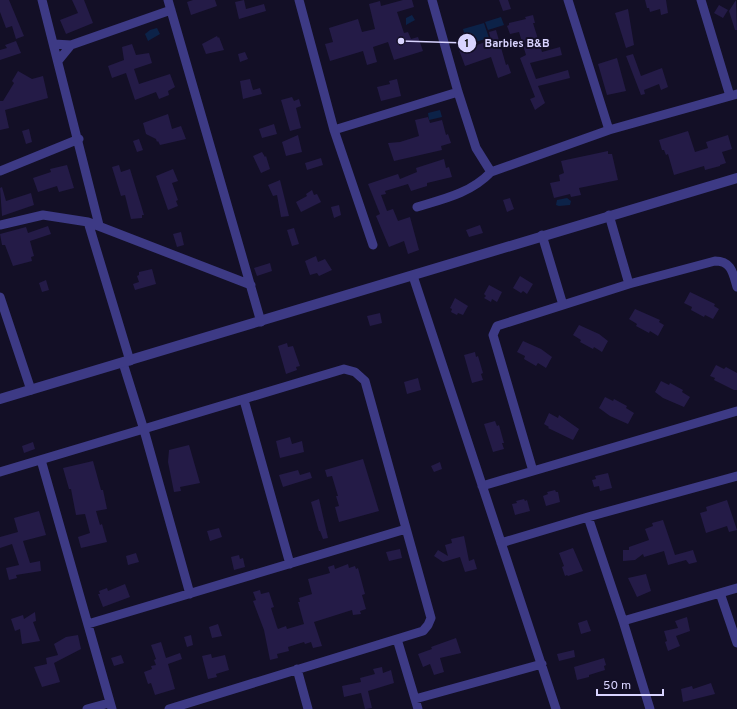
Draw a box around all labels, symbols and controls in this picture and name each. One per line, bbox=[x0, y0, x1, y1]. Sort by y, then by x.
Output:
callout: Barbies B&B bbox=[457, 31, 558, 54]
text: 1 bbox=[465, 36, 469, 52]
text: Barbies B&B bbox=[484, 37, 550, 51]
scale bar bbox=[597, 671, 663, 697]
text: 50 m bbox=[603, 678, 631, 694]

